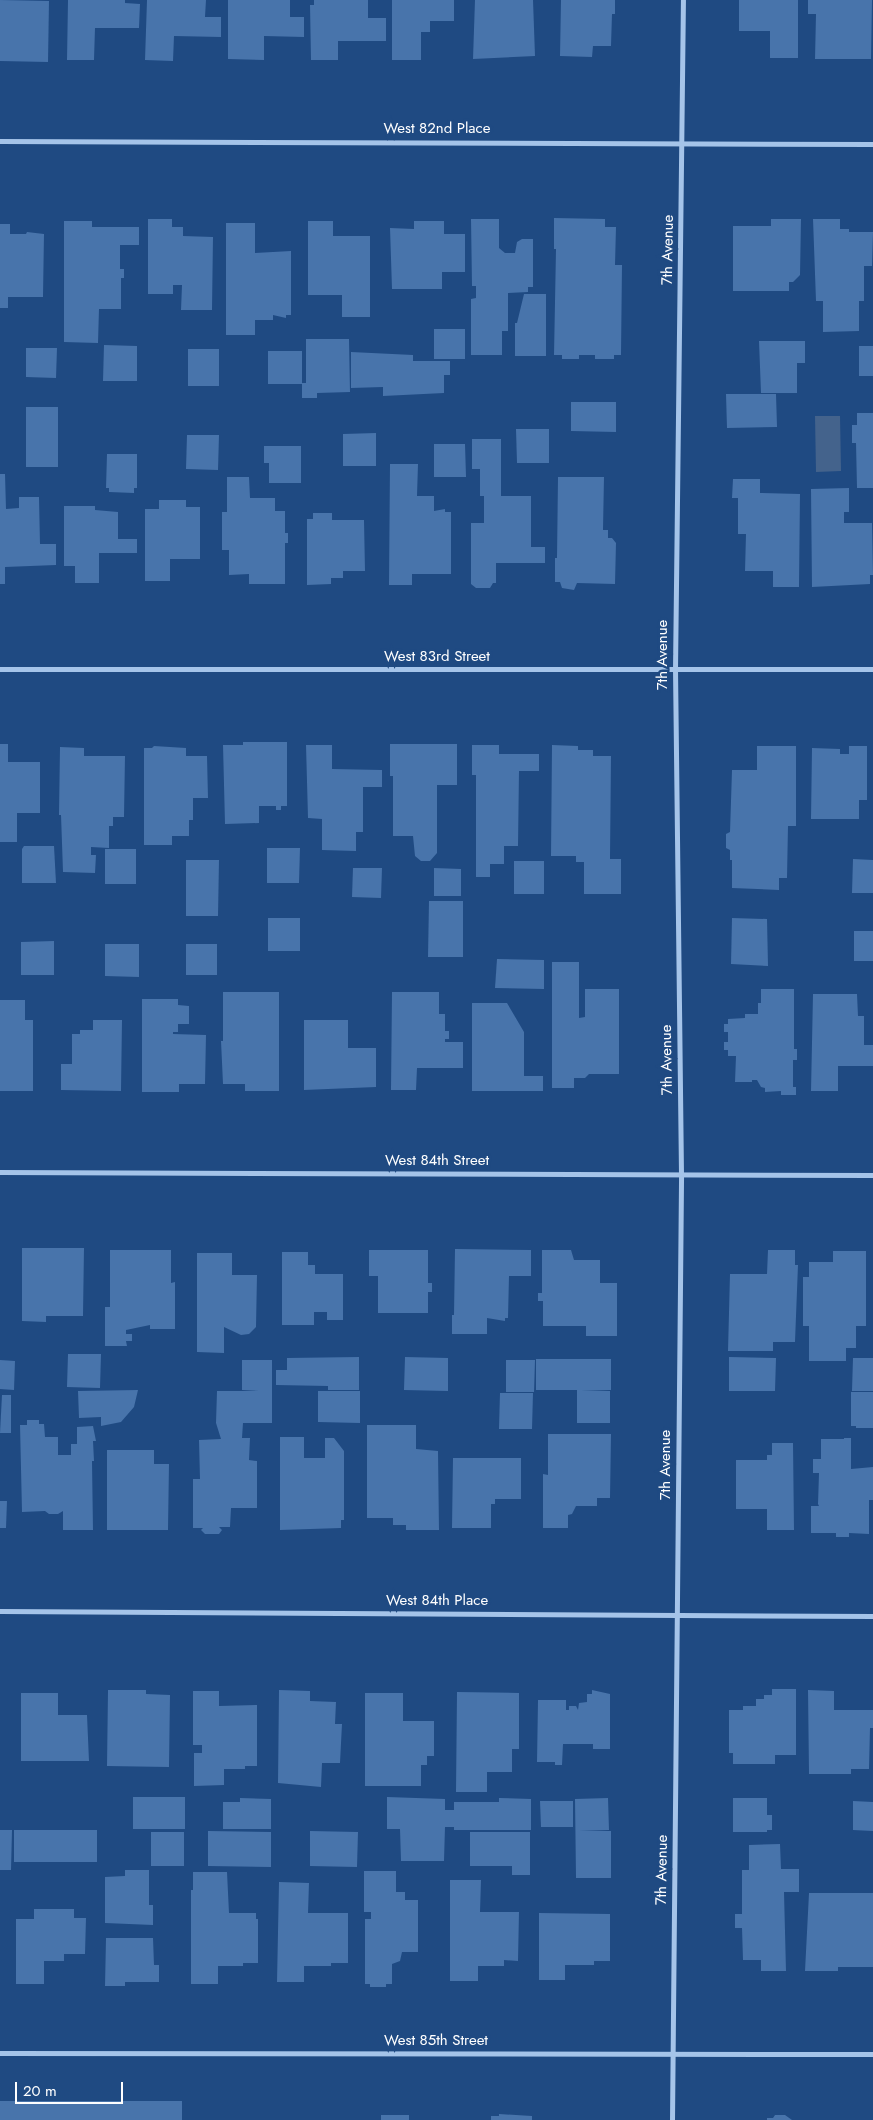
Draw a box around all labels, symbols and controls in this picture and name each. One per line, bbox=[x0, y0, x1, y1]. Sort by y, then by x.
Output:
street label: West 82nd Place bbox=[384, 120, 490, 138]
street label: 7th Avenue bbox=[658, 215, 678, 285]
street label: 7th Avenue bbox=[654, 620, 672, 690]
street label: West 83rd Street bbox=[384, 648, 490, 666]
street label: 7th Avenue bbox=[657, 1025, 677, 1095]
street label: West 84th Street bbox=[385, 1152, 489, 1170]
street label: 7th Avenue bbox=[657, 1430, 675, 1500]
street label: West 84th Place bbox=[386, 1592, 488, 1610]
street label: 7th Avenue bbox=[652, 1835, 672, 1905]
street label: West 85th Street bbox=[384, 2032, 488, 2050]
scale bar bbox=[18, 2072, 125, 2104]
text: 20 m bbox=[23, 2080, 57, 2102]

